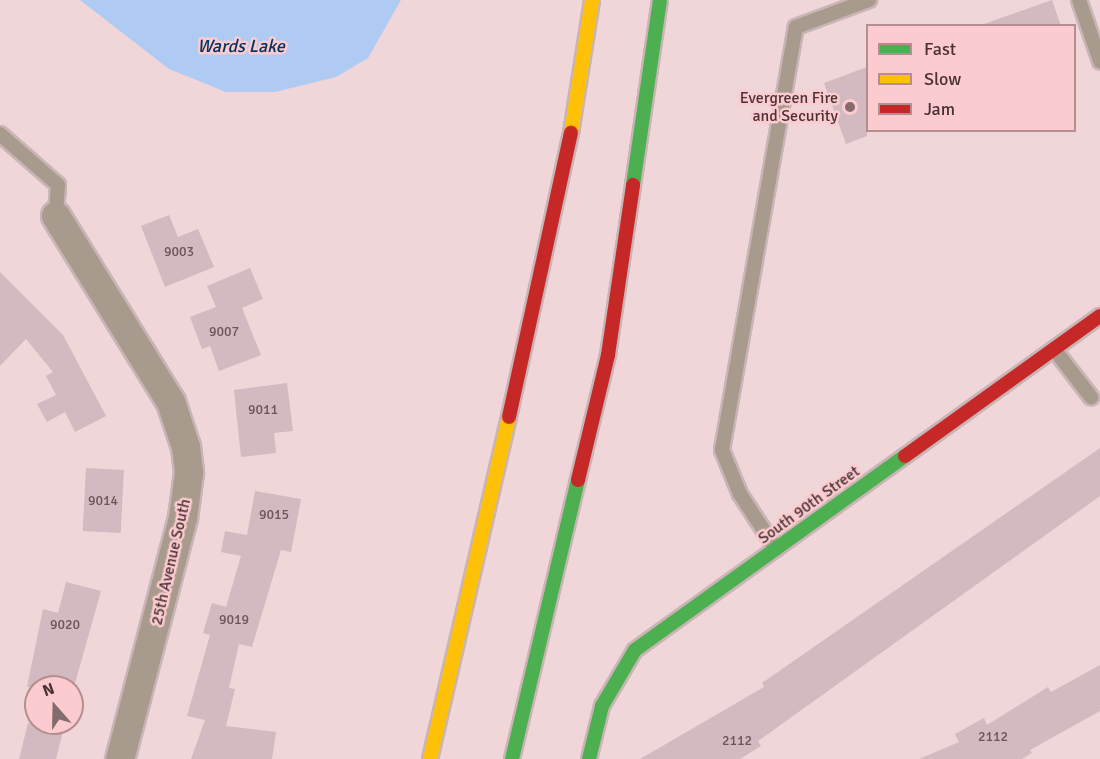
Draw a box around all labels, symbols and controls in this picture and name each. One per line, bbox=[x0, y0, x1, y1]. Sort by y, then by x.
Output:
legend bbox=[866, 24, 1076, 132]
water label: Wards Lake bbox=[197, 35, 285, 57]
text: Fast bbox=[924, 38, 956, 60]
text: Slow bbox=[924, 68, 961, 90]
place label: Evergreen Fire and Security bbox=[740, 88, 838, 126]
text: Jam bbox=[924, 98, 955, 120]
marker: Evergreen Fire and Security bbox=[843, 100, 857, 114]
house number: 9003 bbox=[164, 244, 194, 260]
house number: 9007 bbox=[209, 324, 239, 340]
house number: 9011 bbox=[248, 402, 278, 418]
street label: South 90th Street bbox=[755, 462, 863, 548]
house number: 9014 bbox=[88, 493, 118, 509]
street label: 25th Avenue South bbox=[147, 497, 195, 627]
house number: 9015 bbox=[259, 507, 289, 523]
house number: 9019 bbox=[219, 612, 249, 628]
house number: 9020 bbox=[50, 617, 80, 633]
north arrow bbox=[24, 675, 84, 735]
text: N bbox=[40, 679, 57, 701]
house number: 2112 bbox=[978, 729, 1008, 745]
house number: 2112 bbox=[722, 733, 752, 749]

